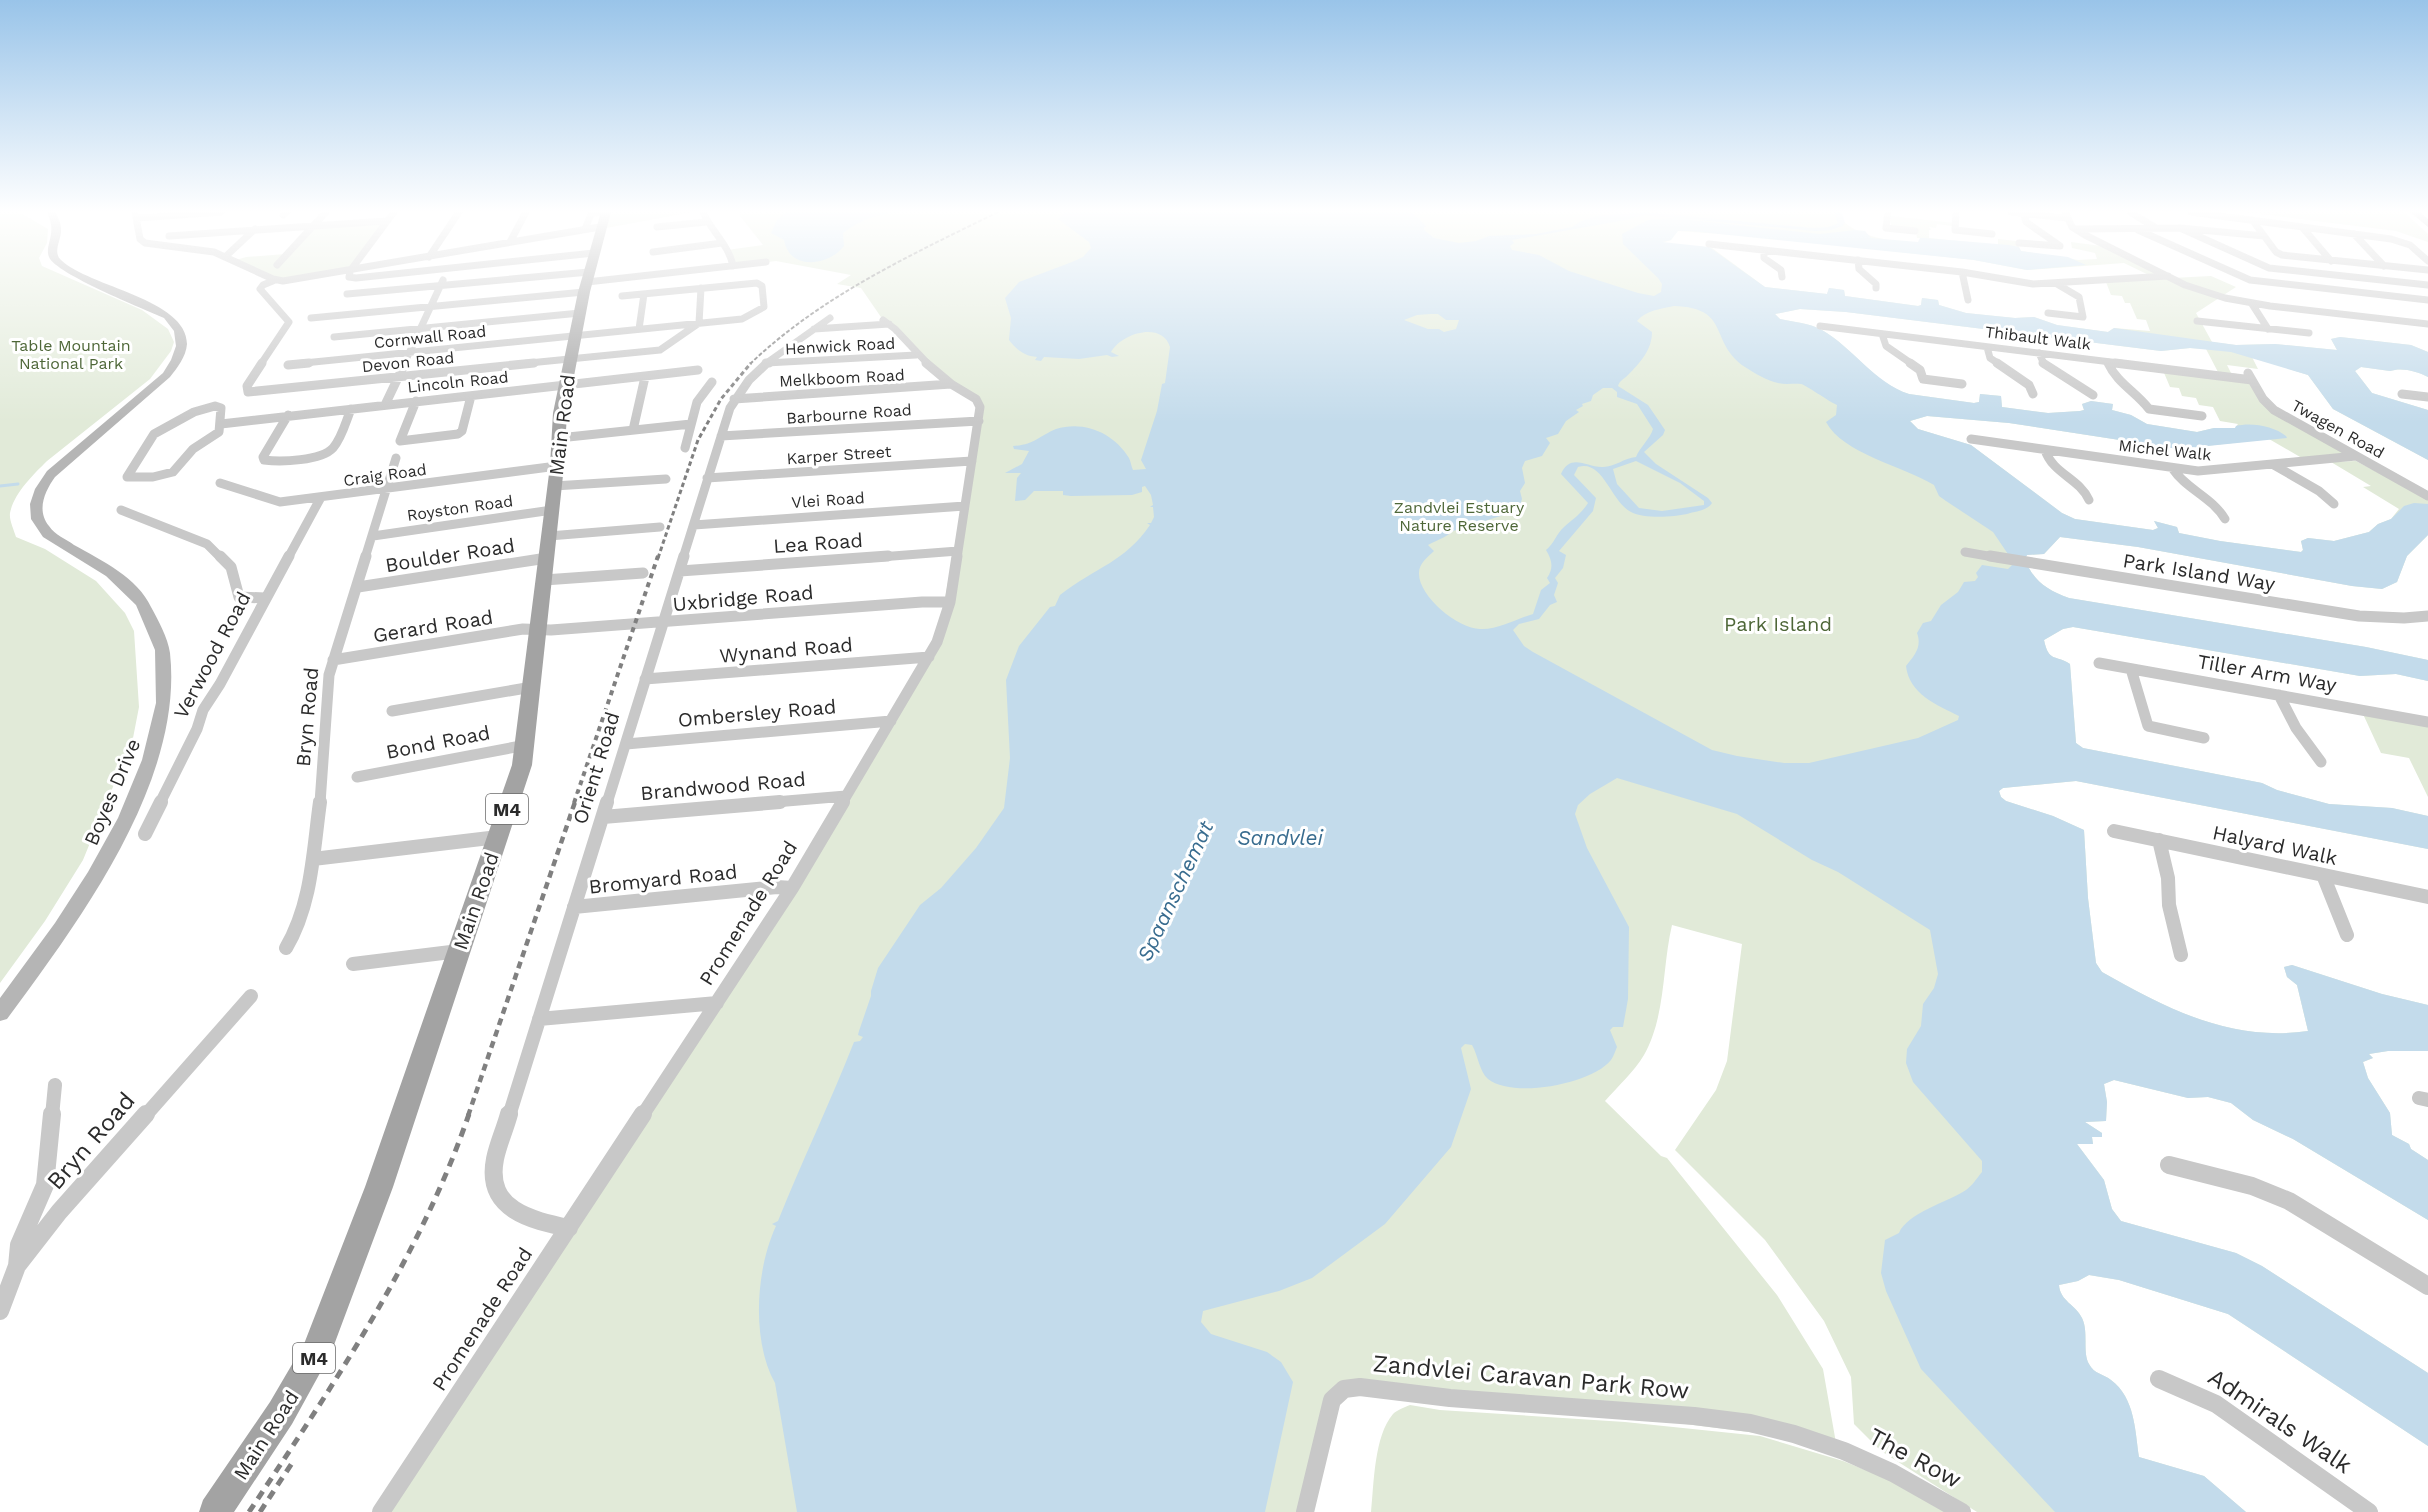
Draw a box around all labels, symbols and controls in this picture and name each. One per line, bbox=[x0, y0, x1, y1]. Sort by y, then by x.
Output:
street label: Cornwall Road bbox=[373, 322, 487, 352]
street label: Thibault Walk bbox=[1984, 322, 2092, 354]
street label: Henwick Road bbox=[784, 334, 896, 358]
park label: Table Mountain National Park bbox=[11, 336, 131, 373]
street label: Devon Road bbox=[361, 348, 455, 376]
street label: Melkboom Road bbox=[779, 365, 905, 391]
street label: Lincoln Road bbox=[406, 367, 510, 397]
street label: Main Road bbox=[544, 373, 580, 477]
street label: Twagen Road bbox=[2288, 396, 2388, 462]
street label: Barbourne Road bbox=[786, 400, 912, 428]
street label: Michel Walk bbox=[2118, 436, 2212, 464]
street label: Karper Street bbox=[786, 442, 892, 468]
street label: Craig Road bbox=[342, 460, 428, 490]
street label: Vlei Road bbox=[791, 488, 865, 512]
street label: Royston Road bbox=[406, 491, 514, 525]
park label: Zandvlei Estuary Nature Reserve bbox=[1394, 498, 1525, 535]
street label: Lea Road bbox=[772, 528, 864, 558]
street label: Boulder Road bbox=[383, 533, 517, 577]
street label: Park Island Way bbox=[2121, 548, 2278, 596]
street label: Uxbridge Road bbox=[672, 580, 814, 616]
street label: Verwood Road bbox=[168, 587, 256, 723]
street label: Gerard Road bbox=[371, 605, 495, 647]
park label: Park Island bbox=[1724, 612, 1832, 636]
street label: Wynand Road bbox=[718, 632, 854, 668]
street label: Tiller Arm Way bbox=[2196, 649, 2339, 697]
street label: Bryn Road bbox=[291, 666, 323, 768]
street label: Ombersley Road bbox=[677, 694, 837, 732]
street label: Orient Road bbox=[568, 709, 624, 827]
street label: Bond Road bbox=[384, 720, 492, 764]
street label: Boyes Drive bbox=[79, 735, 145, 849]
street label: Brandwood Road bbox=[639, 767, 807, 805]
road number: M4 bbox=[486, 794, 528, 824]
water label: Spaanschemat bbox=[1132, 816, 1219, 965]
street label: Halyard Walk bbox=[2210, 820, 2340, 870]
water label: Sandvlei bbox=[1237, 825, 1323, 850]
street label: Promenade Road bbox=[694, 836, 802, 990]
street label: Main Road bbox=[448, 849, 504, 953]
street label: Bromyard Road bbox=[588, 859, 738, 899]
street label: Bryn Road bbox=[41, 1087, 141, 1195]
street label: Promenade Road bbox=[427, 1243, 537, 1395]
road number: M4 bbox=[293, 1343, 335, 1373]
street label: Zandvlei Caravan Park Row bbox=[1372, 1349, 1690, 1405]
street label: Admirals Walk bbox=[2203, 1363, 2357, 1480]
street label: Main Road bbox=[228, 1386, 304, 1484]
street label: The Row bbox=[1864, 1422, 1966, 1494]

